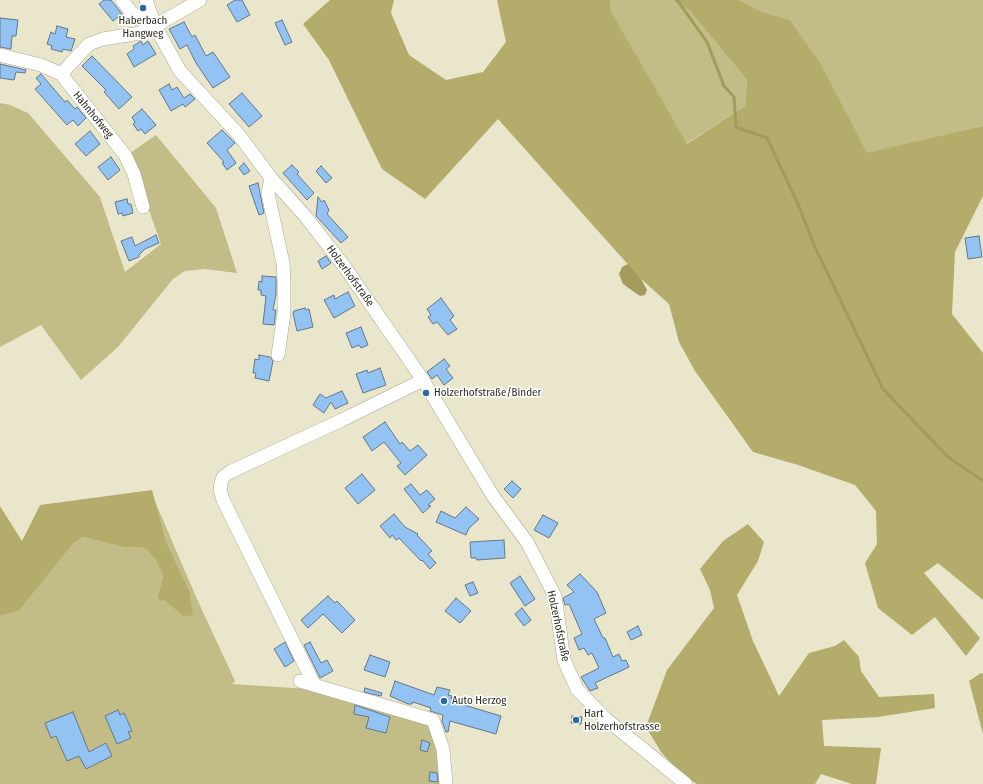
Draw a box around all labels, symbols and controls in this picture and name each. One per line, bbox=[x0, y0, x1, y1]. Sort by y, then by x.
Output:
marker: Haberbach Hangweg bbox=[138, 3, 148, 13]
place label: Haberbach Hangweg bbox=[119, 14, 167, 40]
street label: Hahnhofweg bbox=[70, 89, 116, 141]
street label: Holzerhofstraße bbox=[323, 243, 377, 309]
place label: Holzerhofstraße/Binder bbox=[434, 386, 541, 400]
marker: Holzerhofstraße/Binder bbox=[421, 388, 431, 398]
street label: Holzerhofstraße bbox=[544, 589, 572, 663]
place label: Auto Herzog bbox=[452, 694, 506, 708]
marker: Auto Herzog bbox=[439, 696, 449, 706]
place label: Hart Holzerhofstrasse bbox=[584, 707, 660, 733]
marker: Hart Holzerhofstrasse bbox=[571, 715, 581, 725]

